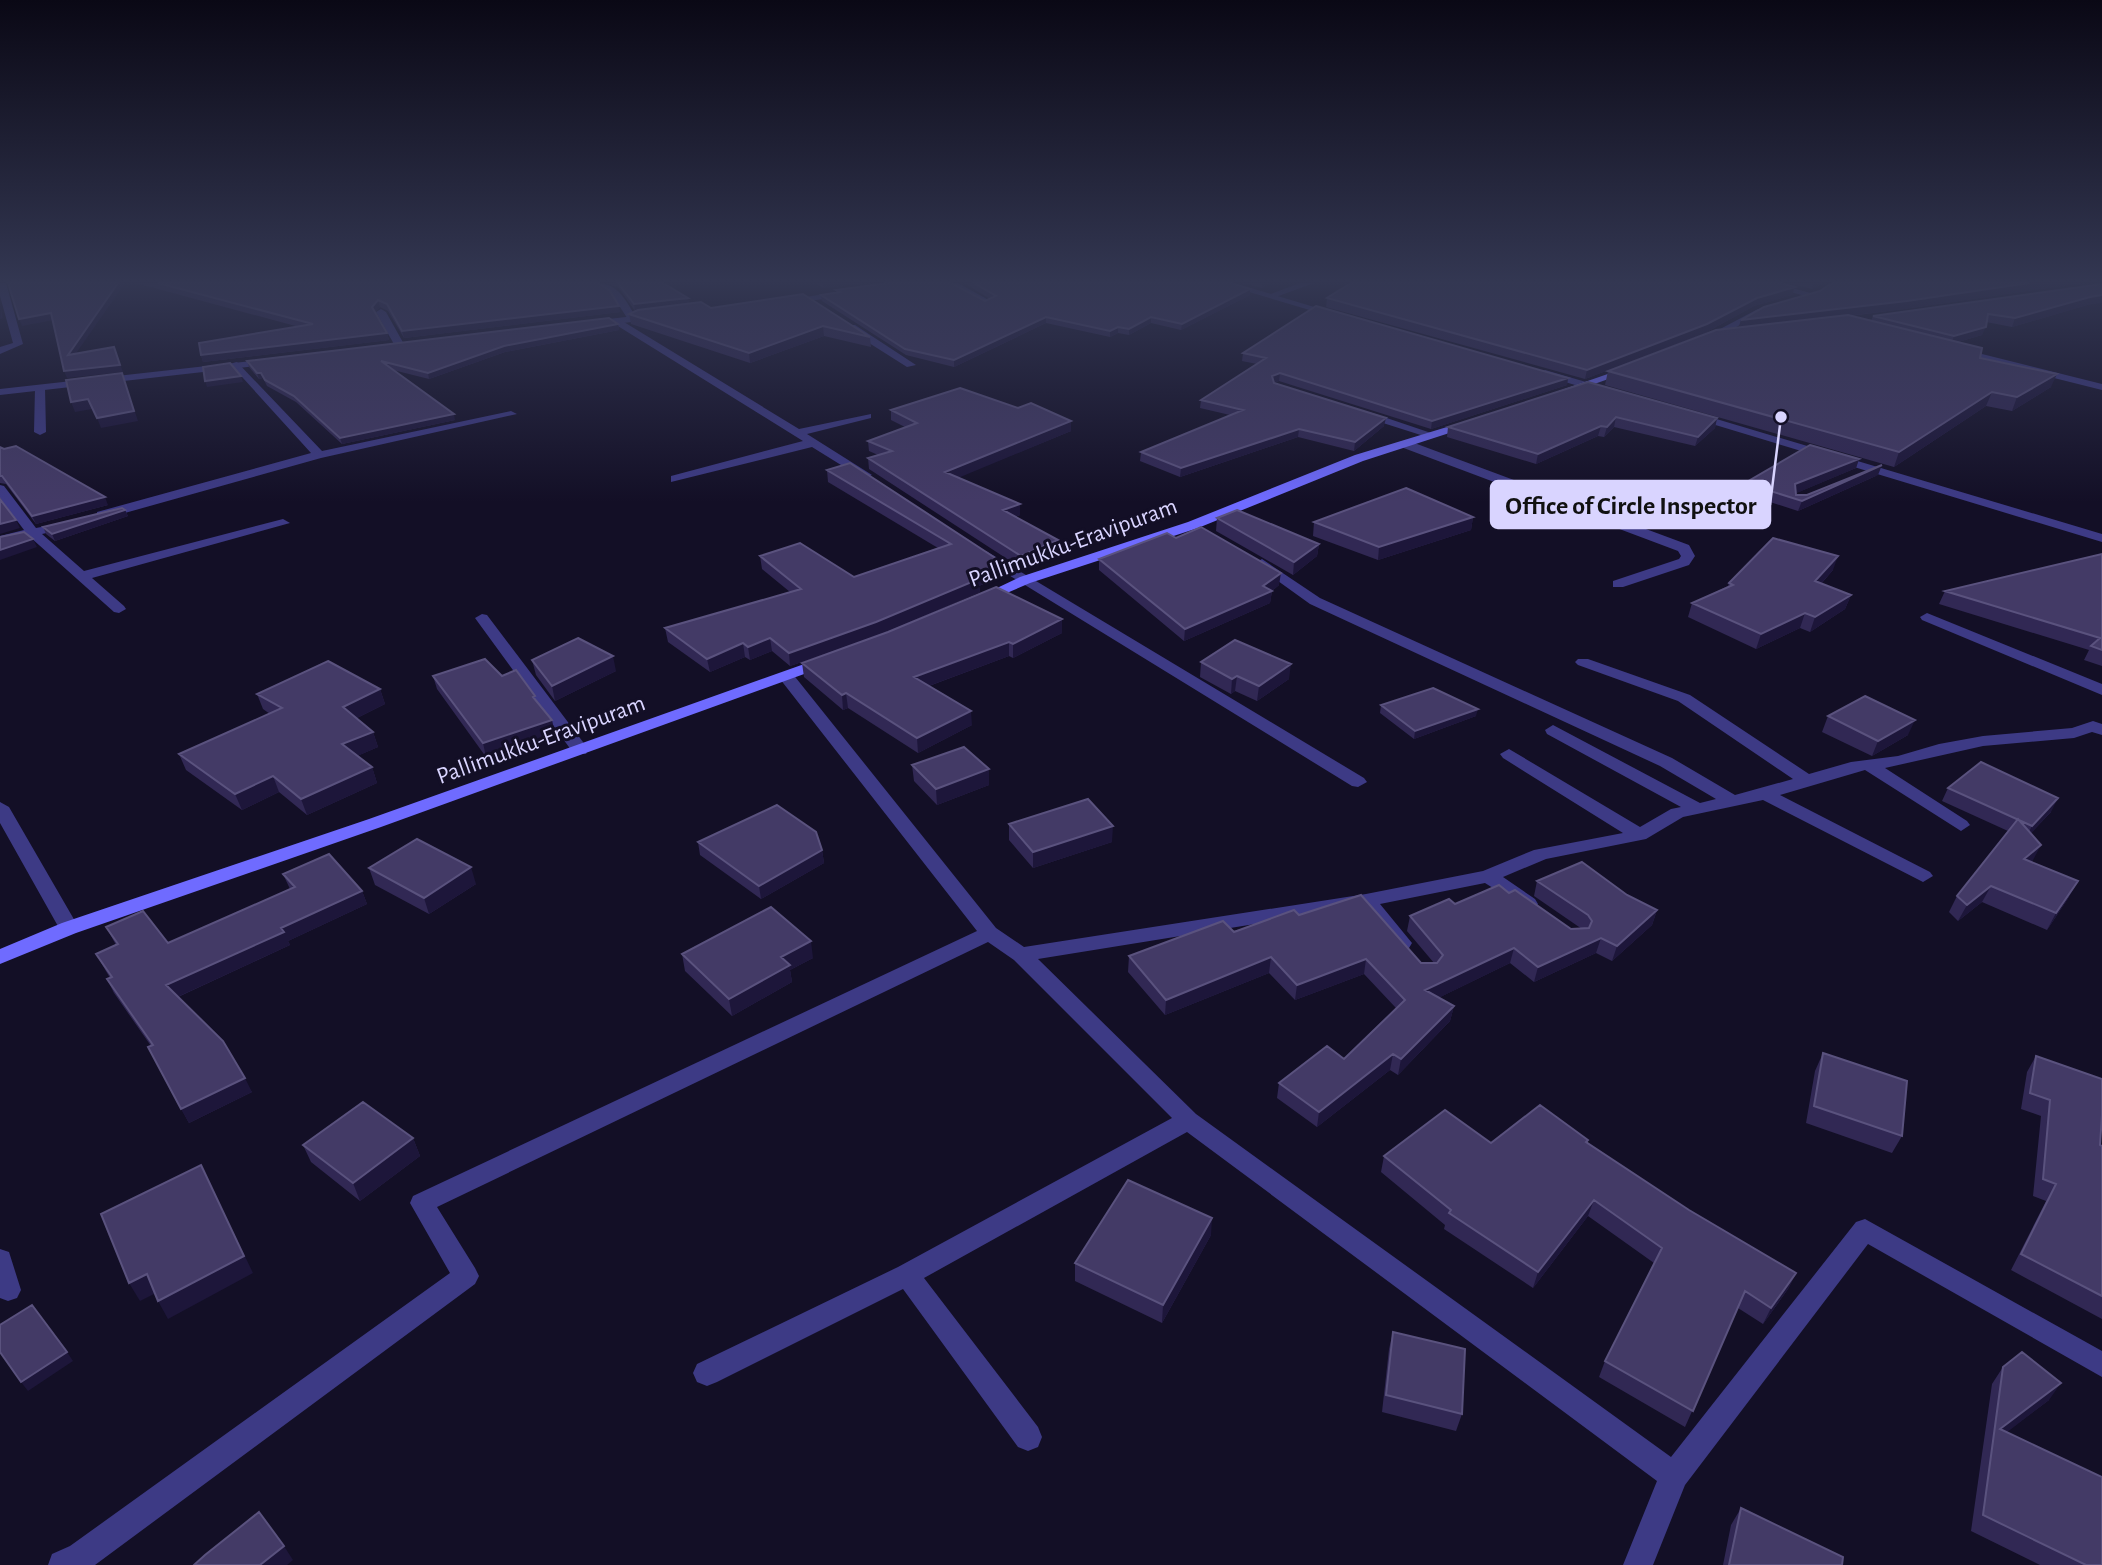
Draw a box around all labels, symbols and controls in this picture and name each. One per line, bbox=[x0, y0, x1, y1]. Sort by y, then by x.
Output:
callout: Office of Circle Inspector bbox=[1491, 481, 1770, 528]
text: Office of Circle Inspector bbox=[1505, 493, 1757, 519]
street label: Pallimukku-Eravipuram bbox=[965, 494, 1181, 592]
street label: Pallimukku-Eravipuram bbox=[433, 691, 649, 789]

